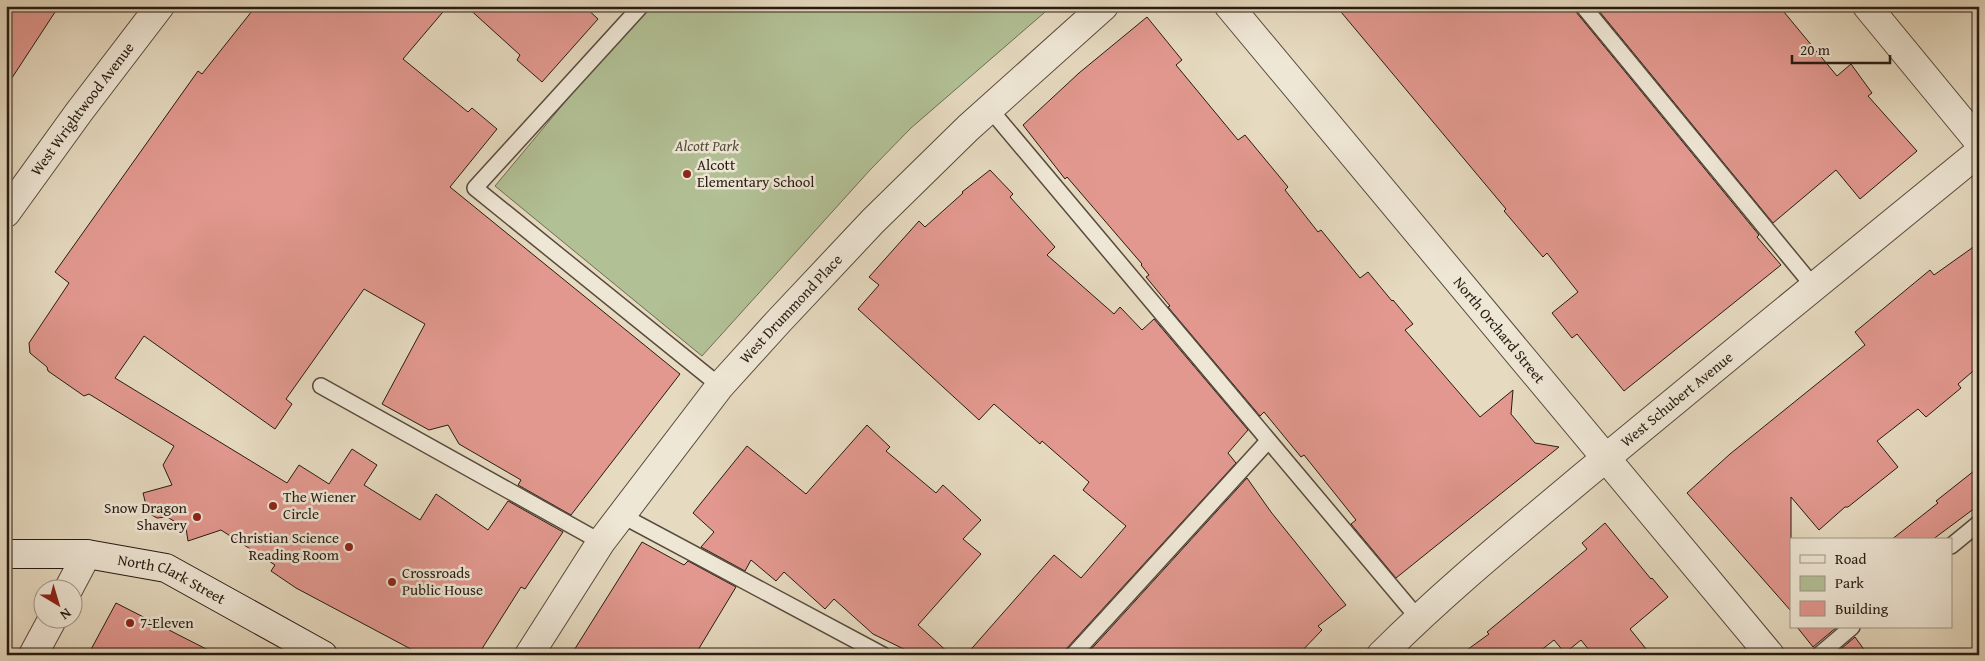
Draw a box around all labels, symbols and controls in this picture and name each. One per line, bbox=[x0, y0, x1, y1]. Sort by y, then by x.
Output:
scale bar bbox=[1792, 32, 1890, 64]
street label: West Wrightwood Avenue bbox=[25, 38, 139, 180]
text: 20 m bbox=[1800, 39, 1831, 60]
park label: Alcott Park bbox=[674, 135, 739, 156]
place label: Alcott Elementary School bbox=[697, 154, 815, 192]
marker: Alcott Elementary School bbox=[681, 168, 693, 180]
street label: West Drummond Place bbox=[734, 249, 847, 368]
street label: North Orchard Street bbox=[1449, 272, 1551, 388]
street label: West Schubert Avenue bbox=[1616, 346, 1737, 452]
place label: The Wiener Circle bbox=[283, 486, 356, 524]
place label: Snow Dragon Shavery bbox=[104, 497, 188, 535]
marker: The Wiener Circle bbox=[267, 500, 279, 512]
marker: Snow Dragon Shavery bbox=[191, 511, 203, 523]
place label: Christian Science Reading Room bbox=[230, 527, 340, 565]
legend bbox=[1790, 538, 1952, 628]
marker: Christian Science Reading Room bbox=[343, 541, 355, 553]
text: Road bbox=[1835, 548, 1866, 569]
street label: North Clark Street bbox=[116, 549, 230, 609]
place label: Crossroads Public House bbox=[402, 562, 483, 600]
text: Park bbox=[1835, 572, 1864, 593]
marker: Crossroads Public House bbox=[386, 576, 398, 588]
north arrow bbox=[32, 578, 82, 628]
text: Building bbox=[1835, 598, 1889, 619]
text: N bbox=[56, 603, 76, 625]
place label: 7-Eleven bbox=[140, 612, 194, 633]
marker: 7-Eleven bbox=[124, 617, 136, 629]

